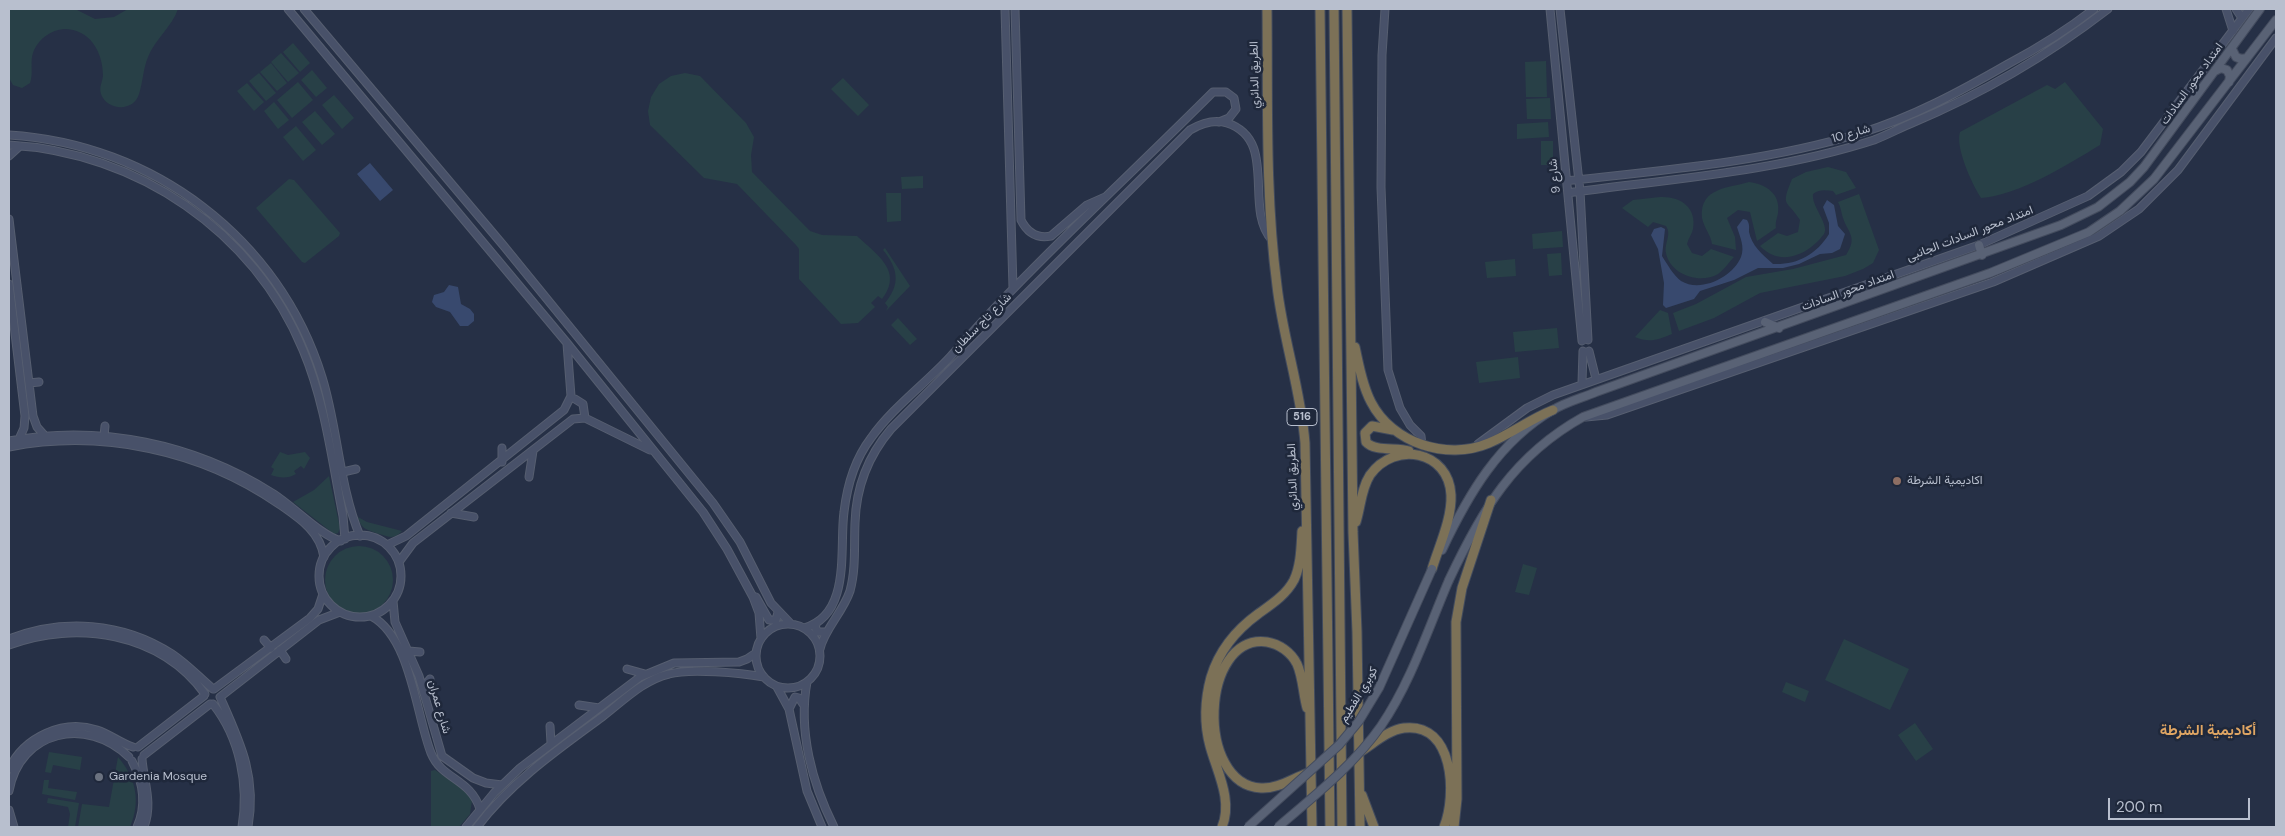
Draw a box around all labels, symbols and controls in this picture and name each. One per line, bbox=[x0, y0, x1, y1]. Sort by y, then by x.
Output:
street label: امتداد محور السادات bbox=[2158, 40, 2226, 128]
street label: الطريق الدائري bbox=[1247, 41, 1263, 109]
street label: شارع 10 bbox=[1830, 122, 1872, 146]
street label: شارع 9 bbox=[1546, 158, 1564, 194]
street label: امتداد محور السادات الجانبى bbox=[1905, 203, 2035, 265]
street label: امتداد محور السادات bbox=[1800, 268, 1896, 314]
street label: شارع تاج سلطان bbox=[949, 290, 1015, 356]
road number: 516 bbox=[1287, 408, 1317, 426]
street label: الطريق الدائري bbox=[1285, 443, 1301, 511]
place label: اكاديمية الشرطة bbox=[1907, 474, 1982, 488]
marker: اكاديمية الشرطة bbox=[1891, 475, 1903, 487]
street label: كوبري الفطيم bbox=[1337, 664, 1381, 726]
street label: شارع عمران bbox=[424, 678, 454, 736]
district label: أكاديمية الشرطة bbox=[2160, 722, 2256, 740]
place label: Gardenia Mosque bbox=[109, 770, 207, 784]
marker: Gardenia Mosque bbox=[93, 771, 105, 783]
scale bar bbox=[2110, 788, 2252, 820]
text: 200 m bbox=[2116, 797, 2162, 817]

